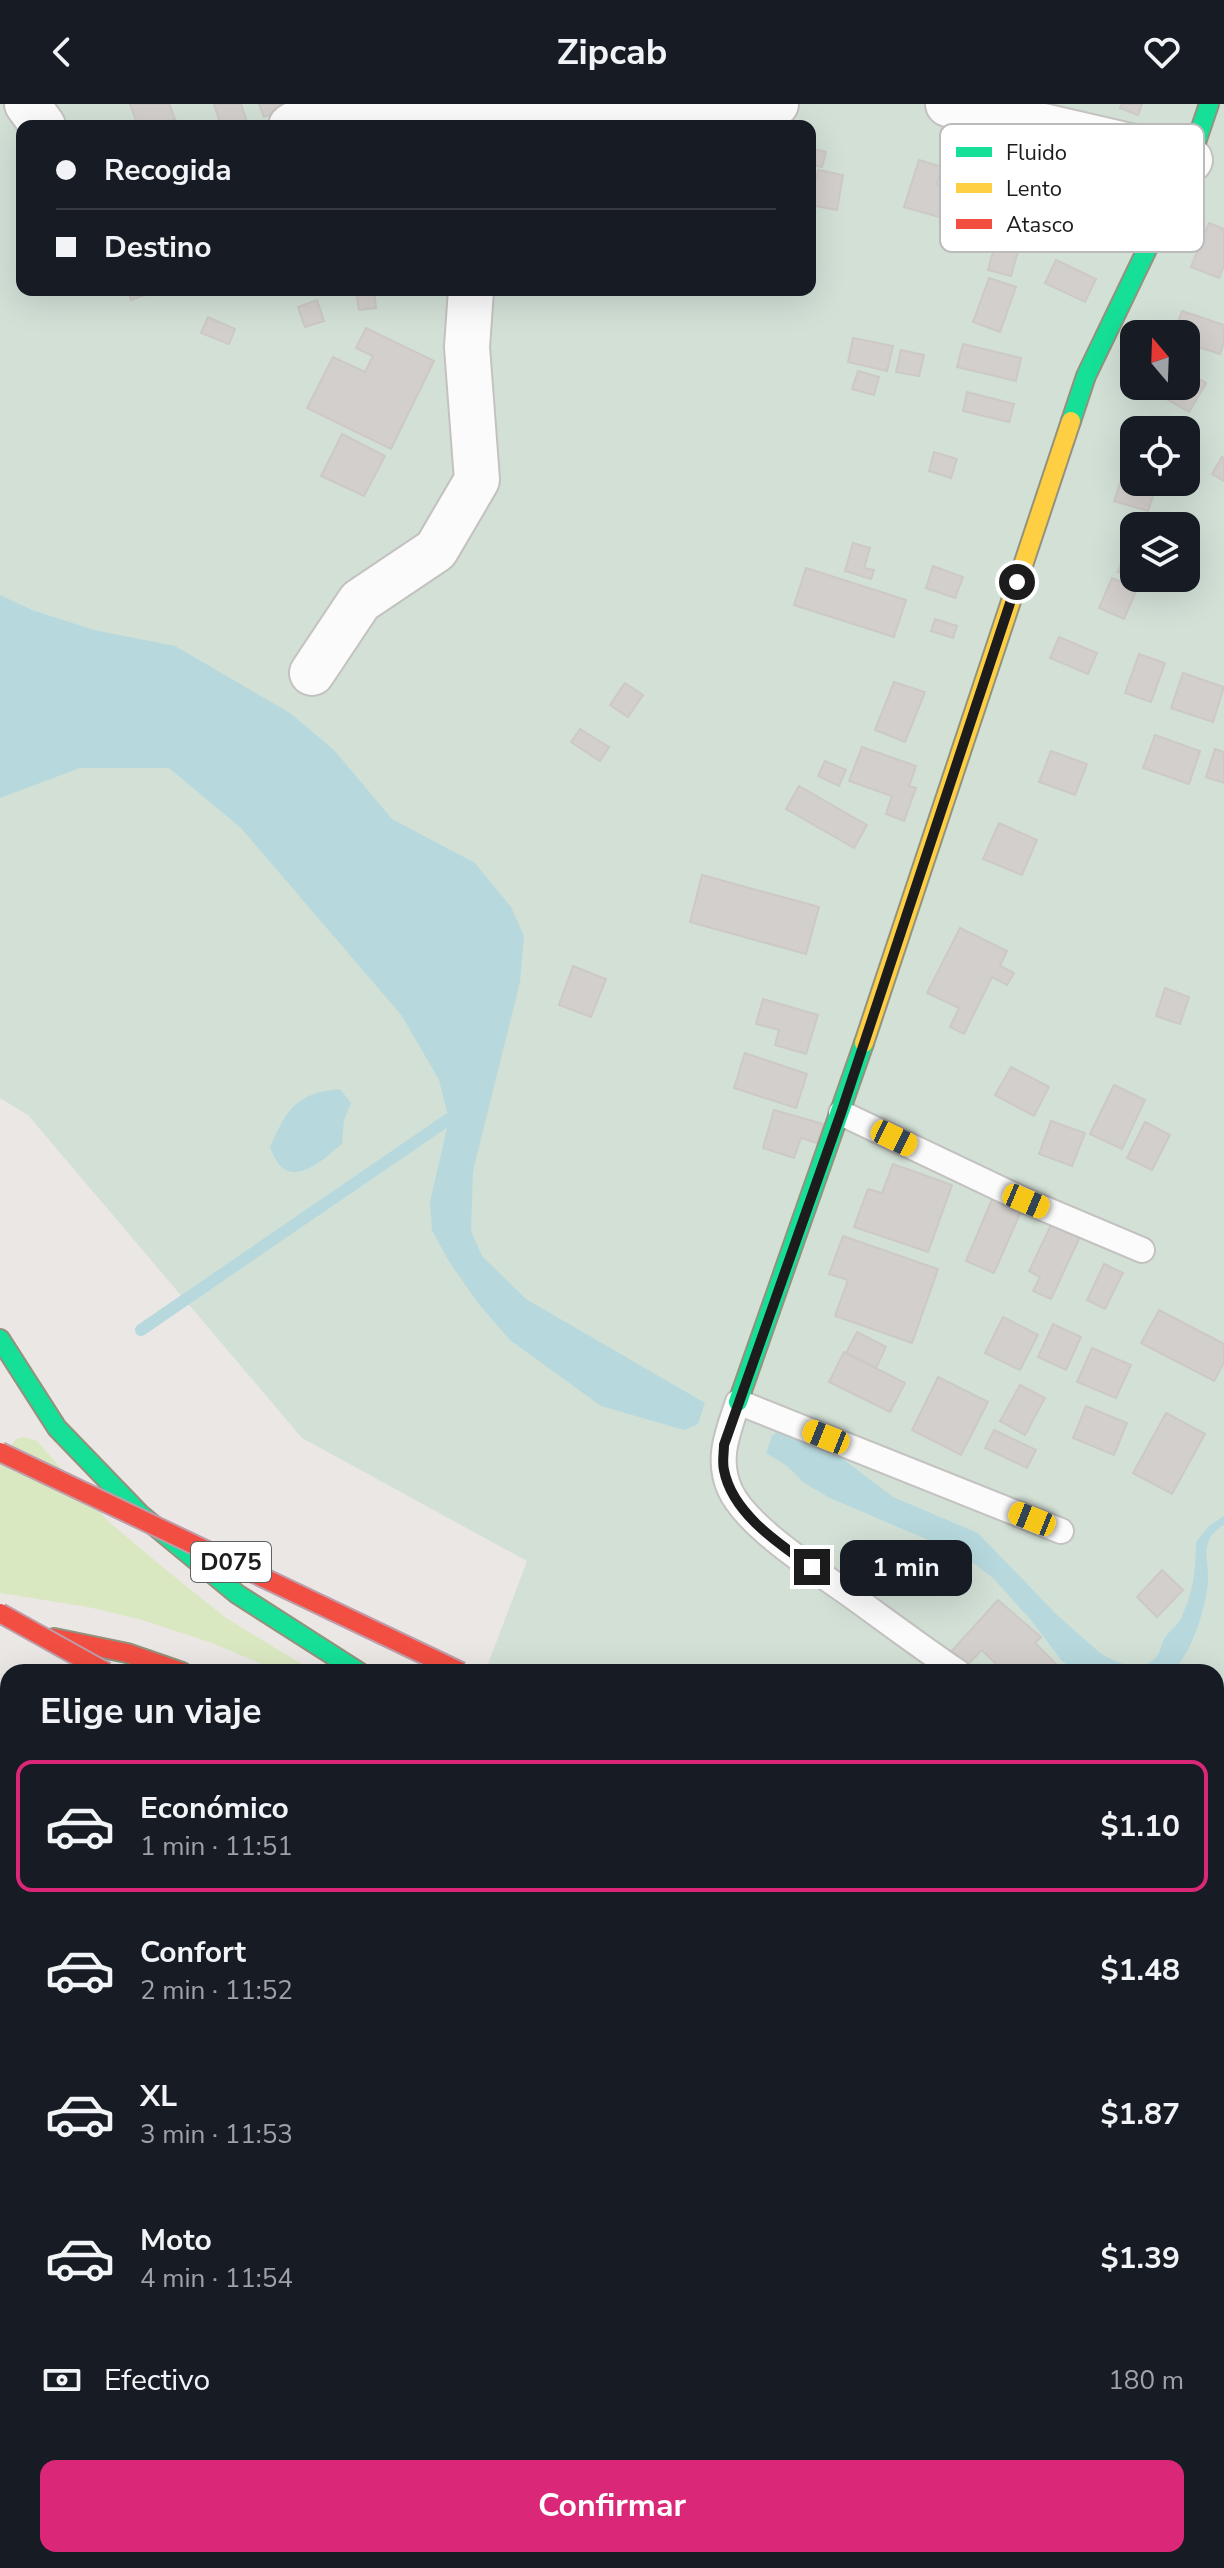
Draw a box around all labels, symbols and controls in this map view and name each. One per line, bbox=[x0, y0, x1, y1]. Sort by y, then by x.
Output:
text: Zipcab bbox=[557, 28, 667, 77]
icon: back bbox=[40, 30, 84, 74]
icon: heart bbox=[1140, 30, 1184, 74]
legend bbox=[940, 124, 1204, 252]
text: Fluido bbox=[1006, 138, 1067, 168]
text: Recogida bbox=[104, 150, 232, 191]
text: Lento bbox=[1006, 174, 1062, 204]
text: Atasco bbox=[1006, 210, 1074, 240]
text: Destino bbox=[104, 227, 212, 268]
north arrow bbox=[1120, 320, 1200, 400]
map controls bbox=[1120, 320, 1200, 592]
button: locate bbox=[1120, 416, 1200, 496]
button: layers bbox=[1120, 512, 1200, 592]
route start bbox=[999, 564, 1035, 600]
car bbox=[867, 1117, 921, 1159]
car bbox=[999, 1181, 1053, 1221]
car bbox=[799, 1417, 853, 1457]
car bbox=[1005, 1499, 1059, 1539]
callout: 1 min bbox=[840, 1539, 972, 1595]
road number: D075 bbox=[191, 1542, 271, 1582]
route end bbox=[794, 1549, 830, 1585]
text: 1 min bbox=[872, 1550, 940, 1585]
text: Elige un viaje bbox=[40, 1687, 261, 1736]
text: Económico bbox=[140, 1788, 289, 1829]
icon: car bbox=[44, 1790, 116, 1862]
text: $1.10 bbox=[1101, 1806, 1180, 1847]
text: 1 min · 11:51 bbox=[140, 1829, 293, 1864]
text: Confort bbox=[140, 1932, 246, 1973]
icon: car bbox=[44, 1934, 116, 2006]
text: $1.48 bbox=[1101, 1950, 1180, 1991]
text: 2 min · 11:52 bbox=[140, 1973, 293, 2008]
text: XL bbox=[140, 2076, 177, 2117]
icon: car bbox=[44, 2078, 116, 2150]
text: $1.87 bbox=[1101, 2094, 1180, 2135]
text: 3 min · 11:53 bbox=[140, 2117, 293, 2152]
text: Moto bbox=[140, 2220, 212, 2261]
icon: car bbox=[44, 2222, 116, 2294]
text: $1.39 bbox=[1101, 2238, 1180, 2279]
text: 4 min · 11:54 bbox=[140, 2261, 293, 2296]
icon: cash bbox=[40, 2358, 84, 2402]
text: Efectivo bbox=[104, 2360, 210, 2401]
text: 180 m bbox=[1108, 2363, 1184, 2398]
button: Confirmar bbox=[40, 2460, 1184, 2552]

